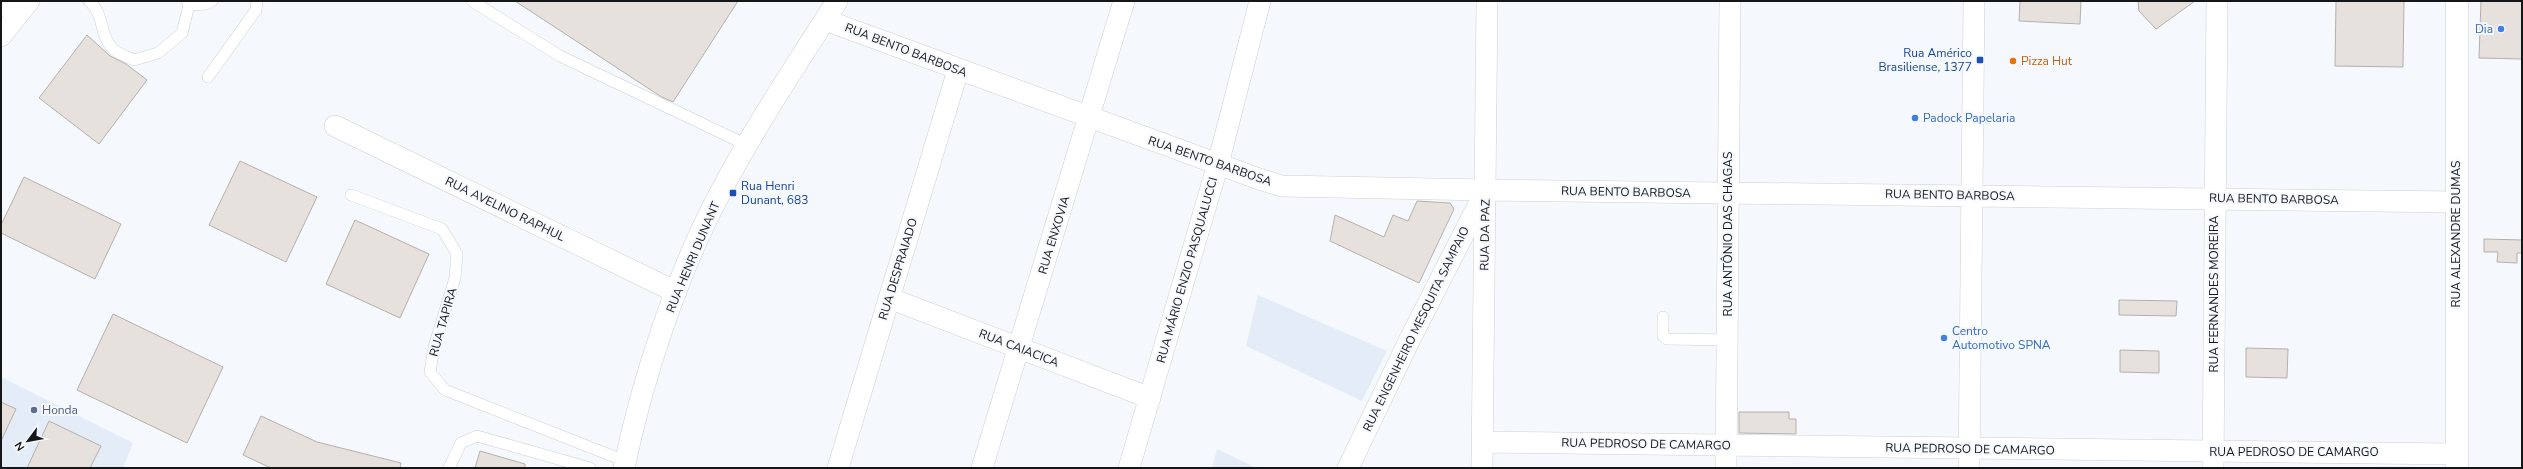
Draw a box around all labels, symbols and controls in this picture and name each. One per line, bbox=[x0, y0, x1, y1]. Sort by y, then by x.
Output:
street label: RUA BENTO BARBOSA bbox=[843, 19, 970, 81]
place label: Dia bbox=[2475, 21, 2493, 37]
marker: Dia bbox=[2496, 24, 2506, 34]
place label: Rua Américo Brasiliense, 1377 bbox=[1878, 45, 1972, 75]
place label: Pizza Hut bbox=[2021, 53, 2073, 69]
marker: Rua Américo Brasiliense, 1377 bbox=[1975, 55, 1985, 65]
marker: Pizza Hut bbox=[2008, 56, 2018, 66]
place label: Padock Papelaria bbox=[1923, 110, 2015, 126]
marker: Padock Papelaria bbox=[1910, 113, 1920, 123]
street label: RUA BENTO BARBOSA bbox=[1146, 132, 1274, 190]
street label: RUA ANTÔNIO DAS CHAGAS bbox=[1720, 152, 1736, 316]
street label: RUA ALEXANDRE DUMAS bbox=[2448, 161, 2464, 307]
street label: RUA AVELINO RAPHUL bbox=[442, 173, 568, 245]
street label: RUA MÁRIO ENZIO PASQUALUCCI bbox=[1153, 175, 1221, 365]
place label: Rua Henri Dunant, 683 bbox=[741, 178, 808, 208]
street label: RUA BENTO BARBOSA bbox=[1561, 183, 1691, 201]
street label: RUA BENTO BARBOSA bbox=[1885, 186, 2015, 204]
marker: Rua Henri Dunant, 683 bbox=[728, 188, 738, 198]
street label: RUA BENTO BARBOSA bbox=[2209, 190, 2339, 208]
street label: RUA ENXOVIA bbox=[1035, 194, 1074, 276]
street label: RUA HENRI DUNANT bbox=[662, 198, 724, 315]
street label: RUA DA PAZ bbox=[1476, 199, 1494, 271]
street label: RUA FERNANDES MOREIRA bbox=[2206, 215, 2222, 373]
street label: RUA DESPRAIADO bbox=[875, 216, 921, 322]
street label: RUA ENGENHEIRO MESQUITA SAMPAIO bbox=[1359, 224, 1473, 434]
street label: RUA TAPIRA bbox=[426, 285, 461, 358]
place label: Centro Automotivo SPNA bbox=[1952, 323, 2051, 353]
street label: RUA CAIACICA bbox=[977, 325, 1062, 371]
marker: Centro Automotivo SPNA bbox=[1939, 333, 1949, 343]
place label: Honda bbox=[42, 402, 78, 418]
marker: Honda bbox=[29, 405, 39, 415]
north arrow bbox=[8, 421, 48, 461]
street label: RUA PEDROSO DE CAMARGO bbox=[1561, 435, 1731, 453]
text: N bbox=[11, 439, 28, 454]
street label: RUA PEDROSO DE CAMARGO bbox=[1885, 440, 2055, 458]
street label: RUA PEDROSO DE CAMARGO bbox=[2209, 444, 2379, 460]

